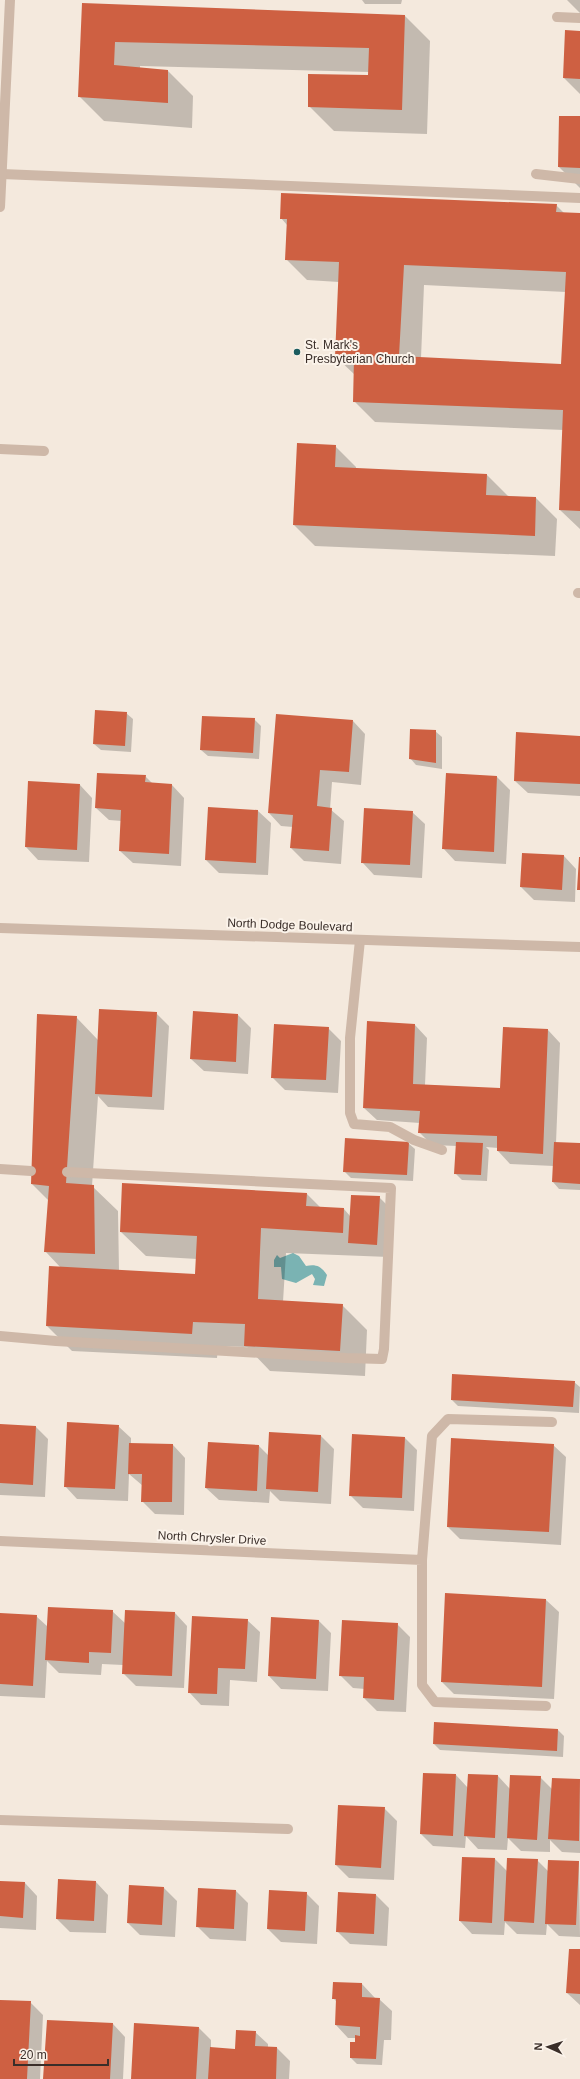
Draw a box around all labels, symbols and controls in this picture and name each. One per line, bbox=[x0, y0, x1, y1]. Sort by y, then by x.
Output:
place label: St. Mark's Presbyterian Church bbox=[305, 338, 414, 366]
marker: St. Mark's Presbyterian Church bbox=[292, 347, 302, 357]
street label: North Dodge Boulevard bbox=[227, 916, 353, 934]
street label: North Chrysler Drive bbox=[157, 1528, 267, 1548]
north arrow bbox=[528, 2027, 568, 2067]
scale bar bbox=[14, 2041, 108, 2067]
text: N bbox=[532, 2042, 544, 2051]
text: 20 m bbox=[20, 2048, 47, 2062]

